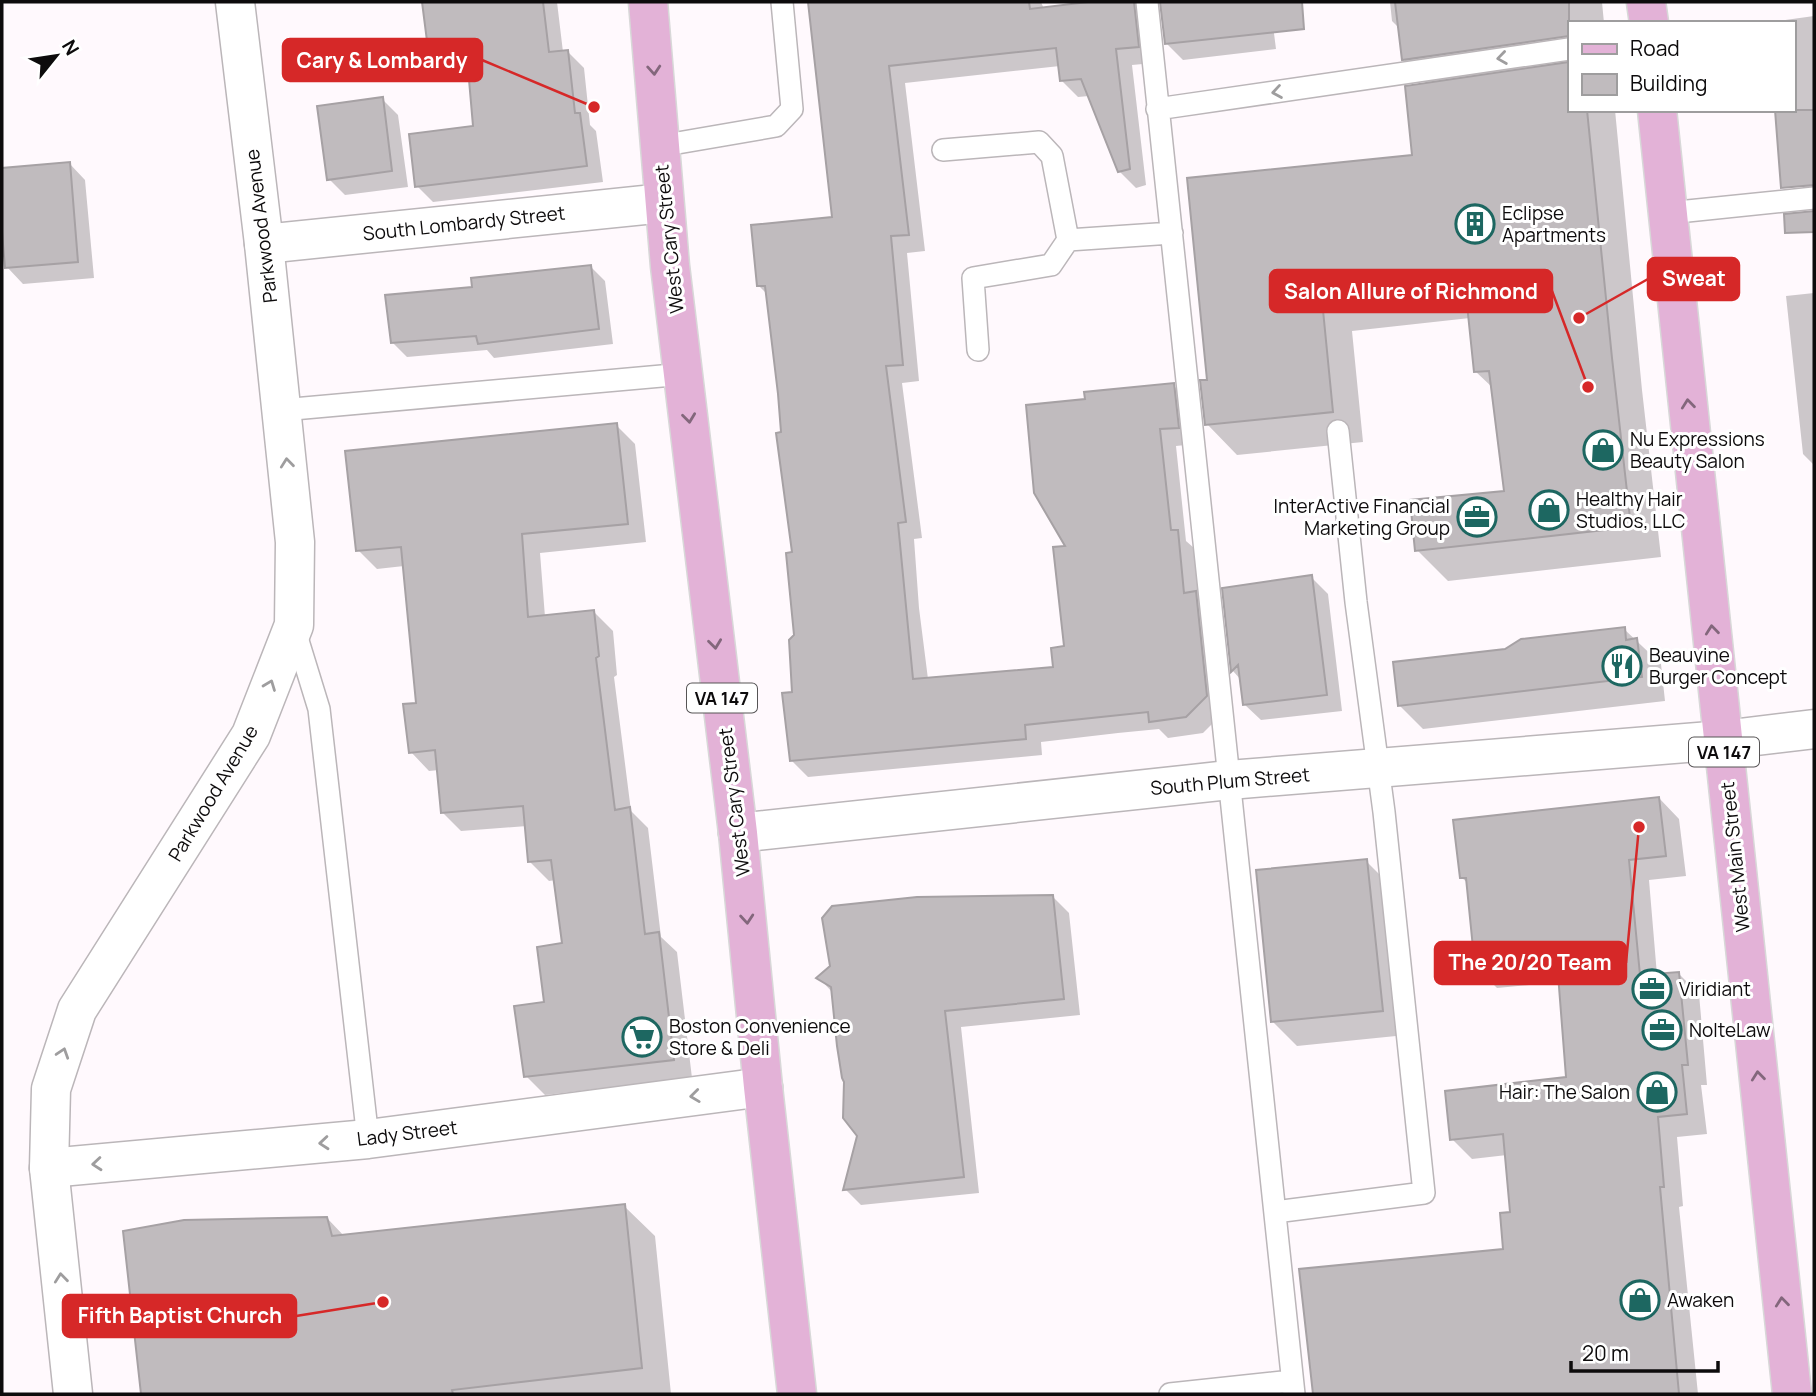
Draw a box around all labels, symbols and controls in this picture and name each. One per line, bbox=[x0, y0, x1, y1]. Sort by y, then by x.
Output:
north arrow bbox=[21, 21, 91, 91]
legend bbox=[1568, 21, 1795, 112]
text: Road bbox=[1630, 34, 1680, 62]
text: N bbox=[56, 35, 85, 60]
callout: Cary & Lombardy bbox=[283, 39, 482, 81]
text: Cary & Lombardy bbox=[297, 46, 468, 74]
one-way arrow bbox=[1496, 51, 1508, 66]
one-way arrow bbox=[646, 65, 661, 76]
text: Building bbox=[1630, 69, 1707, 97]
one-way arrow bbox=[1271, 84, 1283, 99]
street label: Parkwood Avenue bbox=[239, 148, 283, 304]
street label: West Cary Street bbox=[648, 163, 690, 315]
street label: South Lombardy Street bbox=[362, 199, 566, 247]
place label: Eclipse Apartments bbox=[1502, 200, 1606, 248]
building icon: Eclipse Apartments bbox=[1454, 203, 1496, 245]
callout: Sweat bbox=[1648, 258, 1739, 300]
text: Sweat bbox=[1662, 264, 1726, 292]
callout: Salon Allure of Richmond bbox=[1270, 270, 1552, 312]
text: Salon Allure of Richmond bbox=[1284, 277, 1538, 305]
one-way arrow bbox=[1681, 398, 1696, 409]
one-way arrow bbox=[681, 412, 696, 424]
place label: Nu Expressions Beauty Salon bbox=[1630, 426, 1765, 474]
shop icon: Nu Expressions Beauty Salon bbox=[1582, 429, 1624, 471]
one-way arrow bbox=[280, 457, 295, 468]
place label: Healthy Hair Studios, LLC bbox=[1576, 486, 1685, 534]
shop icon: Healthy Hair Studios, LLC bbox=[1528, 489, 1570, 531]
place label: InterActive Financial Marketing Group bbox=[1274, 493, 1450, 541]
office icon: InterActive Financial Marketing Group bbox=[1456, 496, 1498, 538]
one-way arrow bbox=[1705, 624, 1720, 635]
one-way arrow bbox=[708, 638, 723, 650]
place label: Beauvine Burger Concept bbox=[1649, 642, 1787, 690]
restaurant icon: Beauvine Burger Concept bbox=[1601, 645, 1643, 687]
one-way arrow bbox=[262, 680, 276, 692]
road number: VA 147 bbox=[687, 684, 757, 712]
street label: Parkwood Avenue bbox=[162, 720, 264, 866]
street label: West Cary Street bbox=[712, 726, 756, 878]
road number: VA 147 bbox=[1689, 738, 1759, 766]
street label: South Plum Street bbox=[1149, 761, 1311, 801]
street label: West Main Street bbox=[1714, 781, 1756, 933]
one-way arrow bbox=[739, 913, 754, 924]
callout: The 20/20 Team bbox=[1435, 942, 1626, 984]
text: The 20/20 Team bbox=[1448, 948, 1612, 976]
office icon: Viridiant bbox=[1631, 968, 1673, 1010]
place label: Viridiant bbox=[1679, 976, 1751, 1002]
office icon: NolteLaw bbox=[1641, 1009, 1683, 1051]
place label: Boston Convenience Store & Deli bbox=[669, 1013, 851, 1061]
supermarket icon: Boston Convenience Store & Deli bbox=[621, 1016, 663, 1058]
place label: NolteLaw bbox=[1689, 1017, 1771, 1043]
one-way arrow bbox=[55, 1047, 70, 1059]
one-way arrow bbox=[1751, 1070, 1766, 1082]
shop icon: Hair: The Salon bbox=[1636, 1071, 1678, 1113]
place label: Hair: The Salon bbox=[1499, 1079, 1630, 1105]
one-way arrow bbox=[689, 1088, 701, 1103]
street label: Lady Street bbox=[355, 1114, 459, 1152]
one-way arrow bbox=[318, 1135, 329, 1150]
one-way arrow bbox=[91, 1156, 103, 1171]
one-way arrow bbox=[54, 1272, 69, 1283]
shop icon: Awaken bbox=[1619, 1279, 1661, 1321]
place label: Awaken bbox=[1667, 1287, 1734, 1313]
callout: Fifth Baptist Church bbox=[63, 1295, 296, 1337]
one-way arrow bbox=[1775, 1296, 1790, 1308]
text: Fifth Baptist Church bbox=[78, 1301, 282, 1329]
scale bar bbox=[1571, 1330, 1718, 1374]
text: 20 m bbox=[1582, 1339, 1629, 1367]

